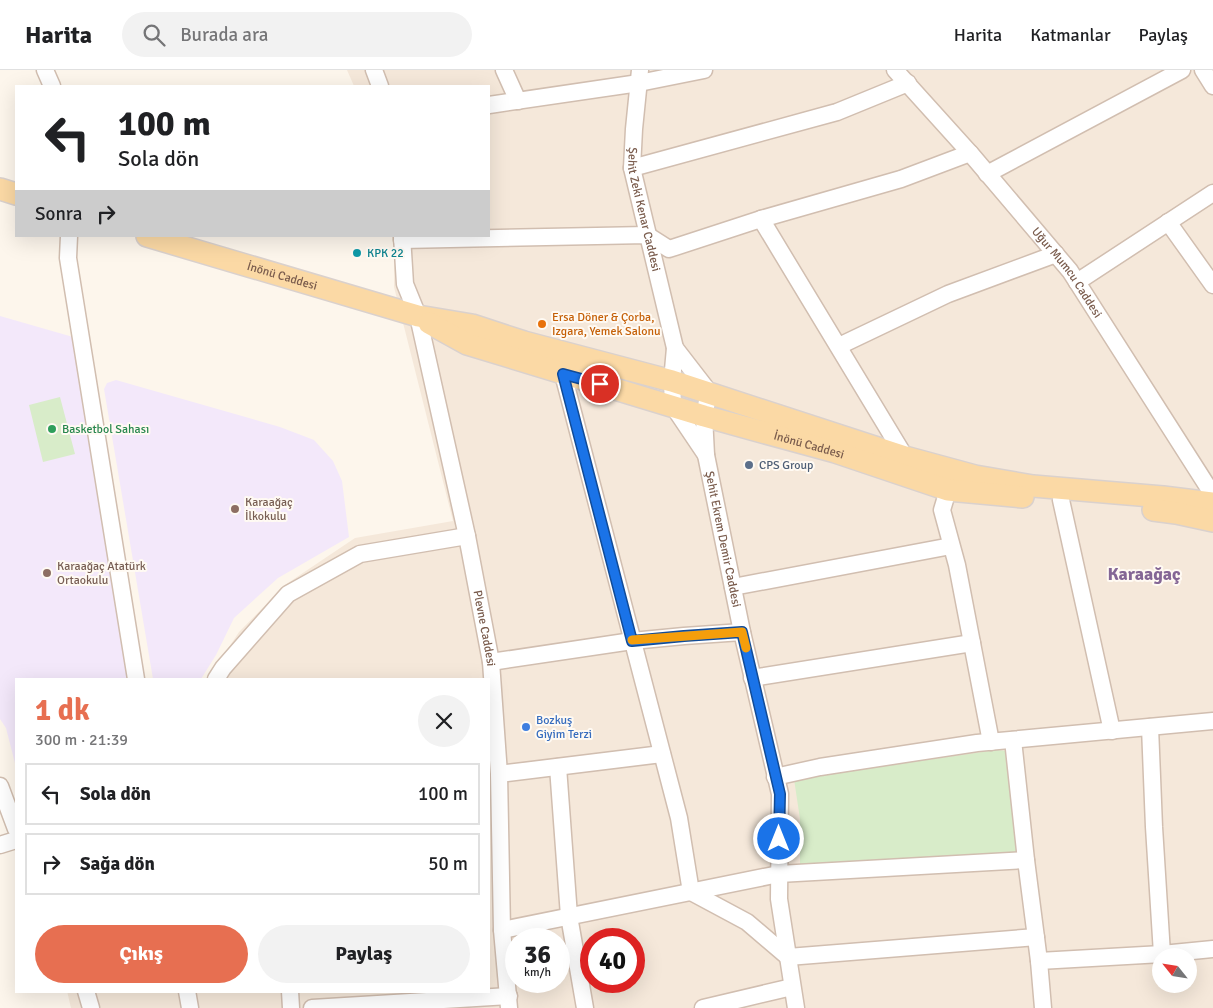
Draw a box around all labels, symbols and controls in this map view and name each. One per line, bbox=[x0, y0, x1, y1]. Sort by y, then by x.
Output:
search box bbox=[122, 12, 472, 57]
text: Harita bbox=[25, 20, 92, 50]
icon: search bbox=[140, 21, 168, 49]
text: Burada ara bbox=[180, 23, 268, 47]
text: Harita bbox=[954, 24, 1002, 46]
text: Katmanlar bbox=[1030, 24, 1111, 46]
text: Paylaş bbox=[1139, 24, 1188, 46]
text: 100 m bbox=[118, 102, 211, 145]
icon: left bbox=[35, 105, 100, 170]
text: Sola dön bbox=[118, 145, 199, 172]
street label: Şehit Zeki Kenar Caddesi bbox=[624, 147, 663, 273]
icon: right bbox=[92, 200, 120, 228]
text: Sonra bbox=[35, 202, 82, 226]
street label: Uğur Mumcu Caddesi bbox=[1028, 224, 1105, 321]
place label: KPK 22 bbox=[367, 246, 404, 261]
marker: KPK 22 bbox=[351, 247, 363, 259]
street label: İnönü Caddesi bbox=[245, 259, 319, 294]
place label: Ersa Döner & Çorba, Izgara, Yemek Salonu bbox=[552, 310, 661, 339]
marker: Ersa Döner & Çorba, Izgara, Yemek Salonu bbox=[536, 318, 548, 330]
pin bbox=[579, 363, 621, 405]
icon: arrive bbox=[586, 370, 614, 398]
place label: Basketbol Sahası bbox=[62, 422, 149, 437]
marker: Basketbol Sahası bbox=[46, 423, 58, 435]
street label: İnönü Caddesi bbox=[772, 428, 846, 463]
place label: CPS Group bbox=[759, 458, 813, 473]
marker: CPS Group bbox=[743, 459, 755, 471]
street label: Şehit Ekrem Demir Caddesi bbox=[701, 470, 744, 609]
place label: Karaağaç İlkokulu bbox=[245, 495, 293, 524]
marker: Karaağaç İlkokulu bbox=[229, 503, 241, 515]
place label: Karaağaç Atatürk Ortaokulu bbox=[57, 559, 146, 588]
district label: Karaağaç bbox=[1107, 563, 1181, 585]
marker: Karaağaç Atatürk Ortaokulu bbox=[41, 567, 53, 579]
street label: Plevne Caddesi bbox=[469, 589, 498, 667]
text: 1 dk bbox=[35, 692, 90, 729]
button: close bbox=[418, 695, 470, 747]
place label: Bozkuş Giyim Terzi bbox=[536, 713, 592, 742]
marker: Bozkuş Giyim Terzi bbox=[520, 721, 532, 733]
text: 300 m · 21:39 bbox=[35, 730, 128, 750]
icon: left bbox=[37, 780, 65, 808]
text: Sola dön bbox=[80, 782, 151, 806]
text: 100 m bbox=[418, 782, 468, 806]
position arrow bbox=[752, 812, 804, 864]
icon: right bbox=[37, 850, 65, 878]
text: Sağa dön bbox=[80, 852, 155, 876]
text: 50 m bbox=[428, 852, 468, 876]
button: Çıkış bbox=[35, 925, 248, 983]
button: Paylaş bbox=[258, 925, 470, 983]
speed limit sign: 40 bbox=[580, 928, 645, 993]
text: 36 bbox=[524, 939, 551, 970]
north arrow bbox=[1152, 948, 1198, 992]
map controls bbox=[1152, 948, 1197, 993]
text: km/h bbox=[524, 965, 551, 980]

